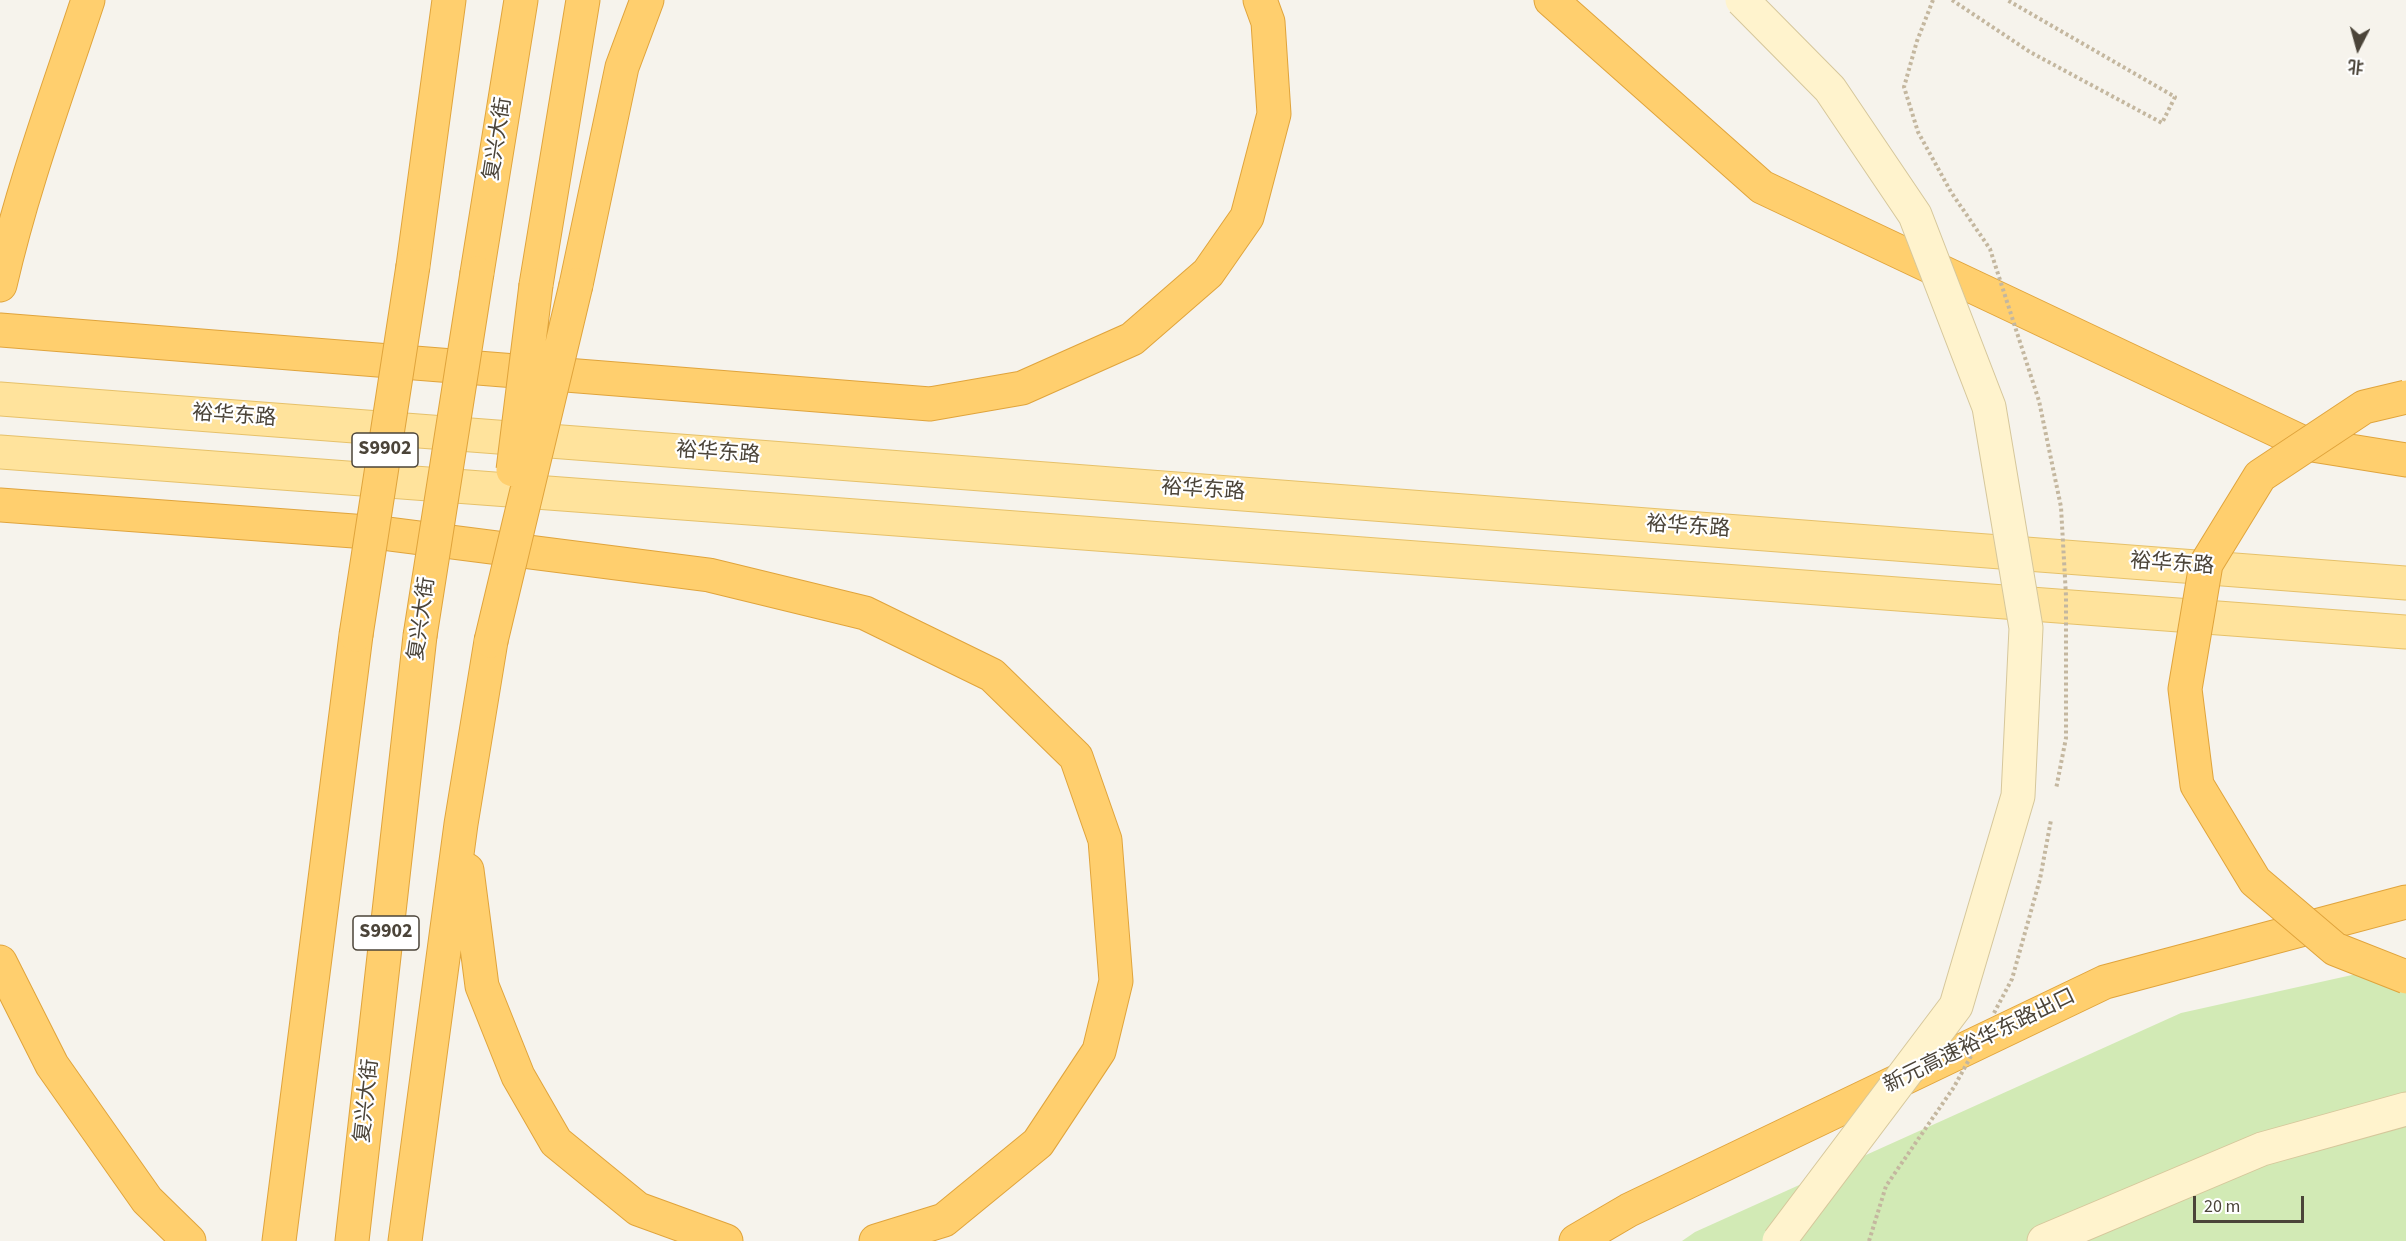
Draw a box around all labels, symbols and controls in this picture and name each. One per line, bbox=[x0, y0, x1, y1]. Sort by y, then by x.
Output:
north arrow bbox=[2328, 18, 2388, 78]
text: 北 bbox=[2347, 54, 2365, 78]
street label: 复兴大街 bbox=[480, 96, 518, 182]
street label: 裕华东路 bbox=[191, 402, 277, 432]
road number: S9902 bbox=[352, 433, 418, 467]
street label: 裕华东路 bbox=[675, 439, 761, 469]
street label: 裕华东路 bbox=[1160, 476, 1246, 506]
street label: 裕华东路 bbox=[1645, 513, 1731, 543]
street label: 裕华东路 bbox=[2129, 550, 2215, 580]
street label: 复兴大街 bbox=[405, 576, 441, 662]
road number: S9902 bbox=[353, 916, 419, 950]
street label: 新元高速裕华东路出口 bbox=[1880, 985, 2080, 1099]
street label: 复兴大街 bbox=[351, 1058, 385, 1144]
scale bar bbox=[2196, 1184, 2307, 1222]
text: 20 m bbox=[2204, 1194, 2240, 1219]

